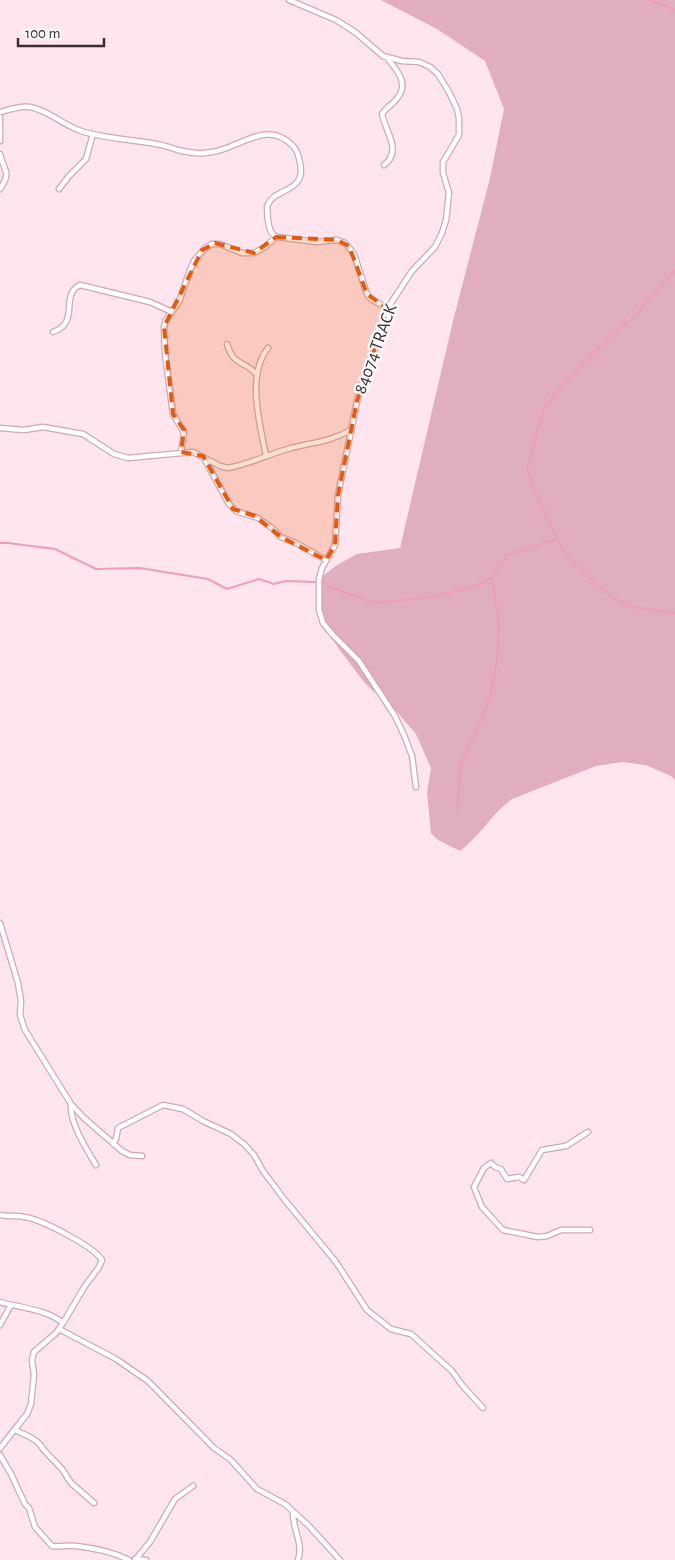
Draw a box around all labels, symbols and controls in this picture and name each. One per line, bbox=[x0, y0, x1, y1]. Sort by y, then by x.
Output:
scale bar bbox=[18, 15, 104, 47]
text: 100 m bbox=[25, 26, 60, 41]
street label: 84074 TRACK bbox=[351, 302, 401, 396]

